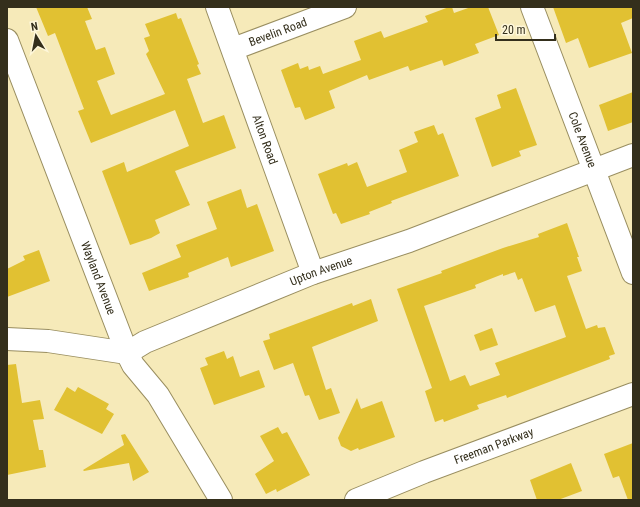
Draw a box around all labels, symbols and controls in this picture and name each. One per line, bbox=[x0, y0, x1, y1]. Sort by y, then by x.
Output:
street label: Bevelin Road bbox=[247, 15, 309, 49]
north arrow bbox=[16, 16, 56, 56]
scale bar bbox=[496, 16, 555, 42]
text: N bbox=[30, 20, 39, 34]
text: 20 m bbox=[502, 23, 526, 37]
street label: Cole Avenue bbox=[565, 110, 599, 170]
street label: Alton Road bbox=[249, 113, 280, 166]
street label: Wayland Avenue bbox=[78, 240, 119, 317]
street label: Upton Avenue bbox=[288, 253, 354, 289]
street label: Freeman Parkway bbox=[452, 425, 535, 467]

